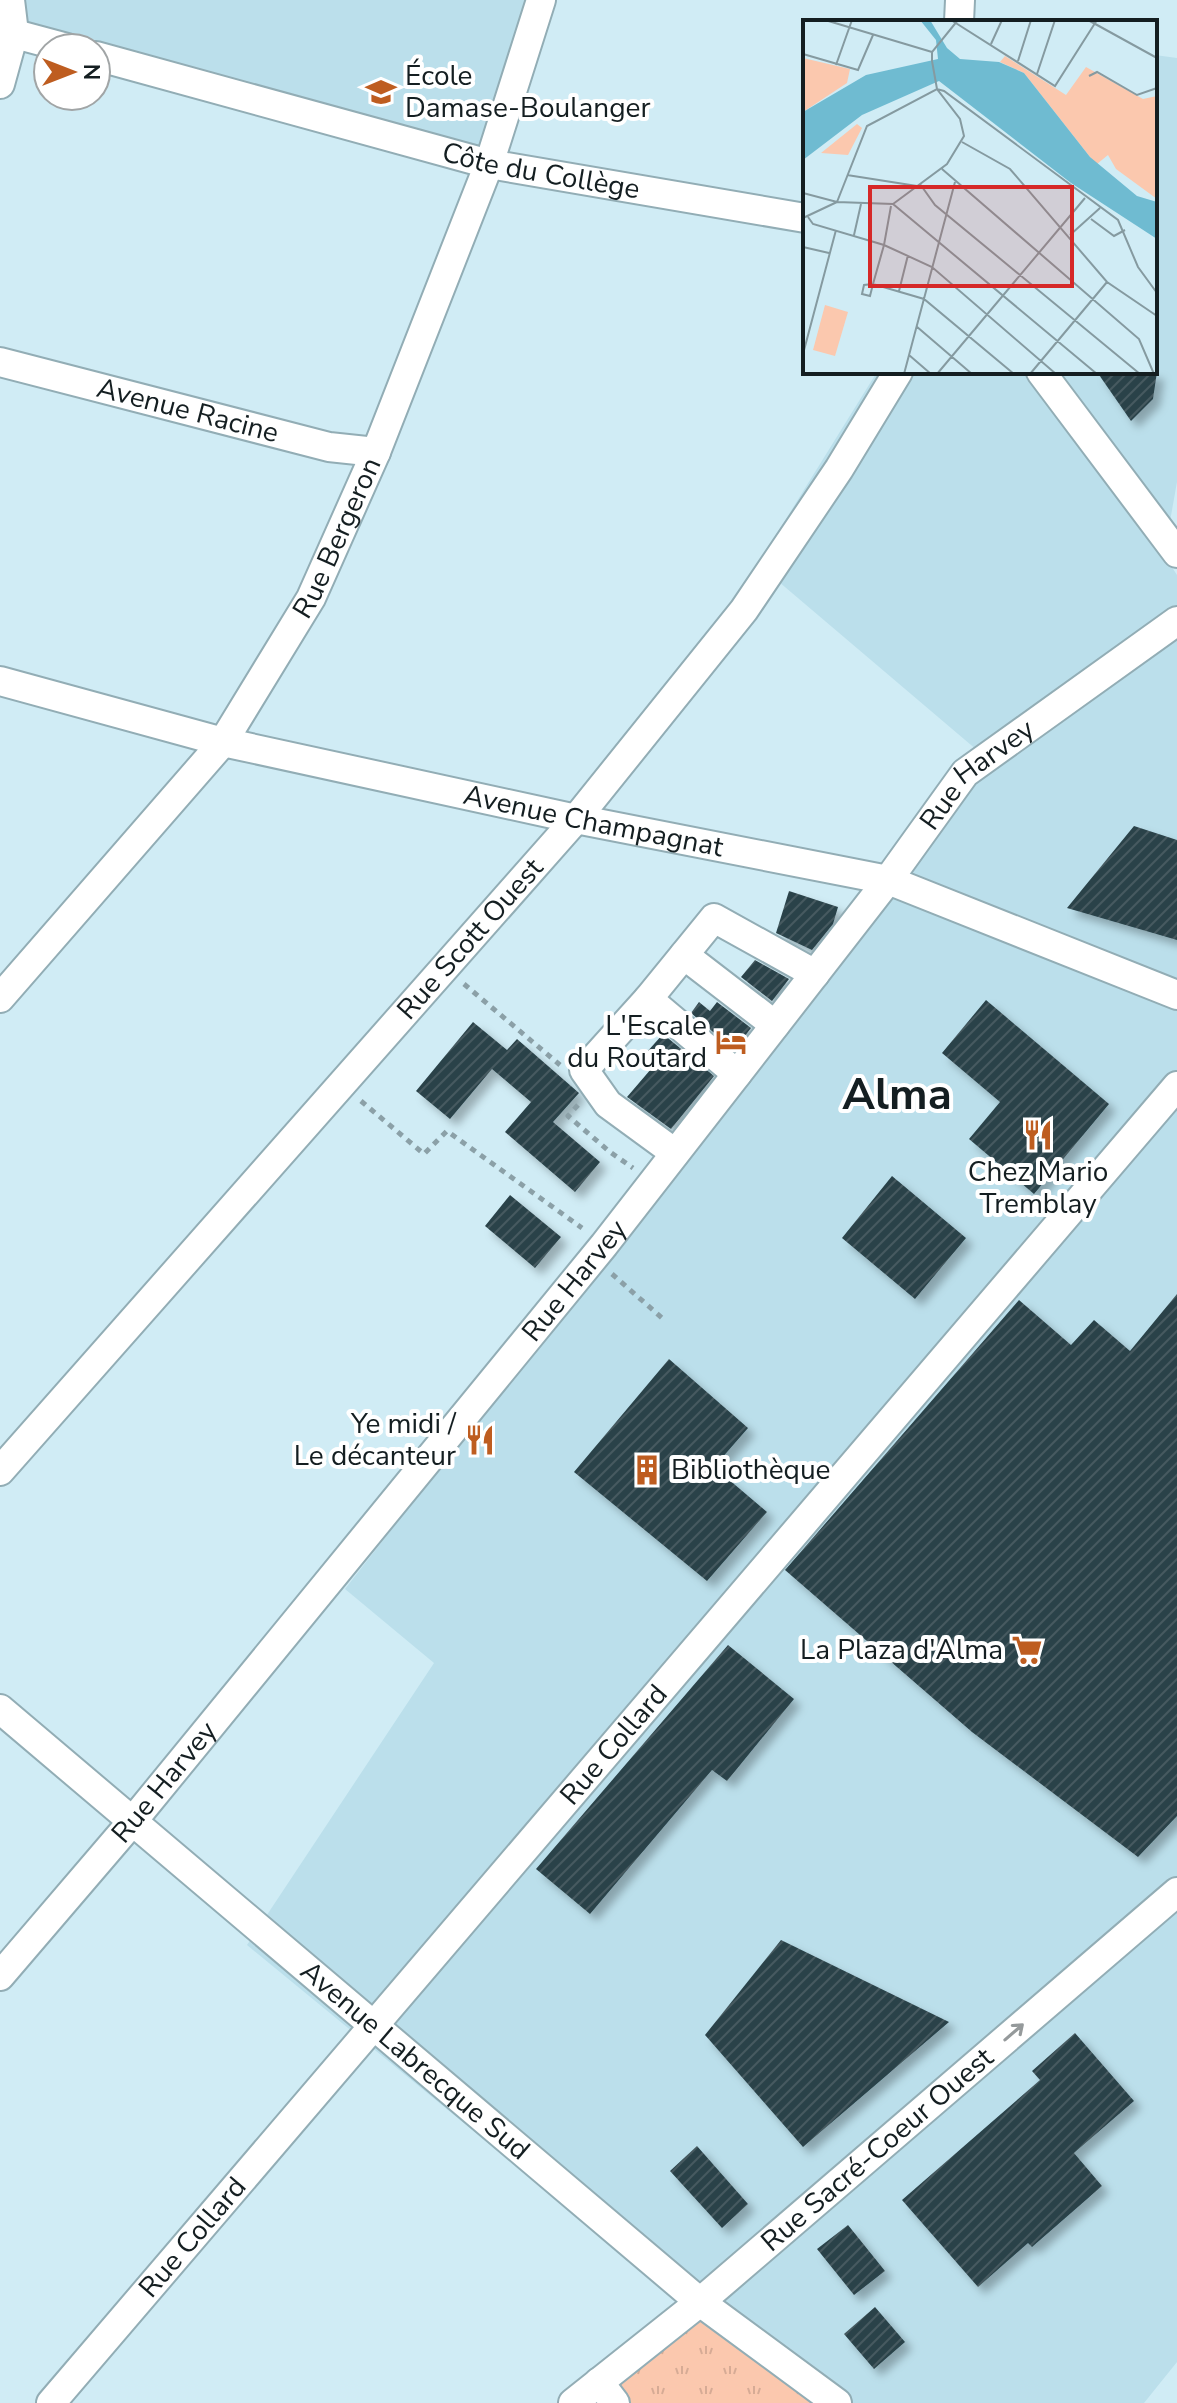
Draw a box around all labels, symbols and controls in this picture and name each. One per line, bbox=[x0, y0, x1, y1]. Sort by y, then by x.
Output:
inset map bbox=[803, 20, 1157, 374]
north arrow bbox=[32, 32, 112, 112]
place label: École Damase-Boulanger bbox=[405, 57, 651, 127]
text: N bbox=[76, 64, 106, 80]
school or university icon: École Damase-Boulanger bbox=[364, 75, 398, 109]
street label: Côte du Collège bbox=[438, 133, 643, 208]
street label: Avenue Racine bbox=[93, 369, 283, 452]
street label: Rue Bergeron bbox=[284, 451, 390, 626]
street label: Rue Harvey bbox=[911, 710, 1042, 838]
street label: Avenue Champagnat bbox=[460, 776, 727, 866]
street label: Rue Scott Ouest bbox=[388, 850, 552, 1028]
place label: L'Escale du Routard bbox=[567, 1007, 707, 1077]
hotel icon: L'Escale du Routard bbox=[714, 1025, 748, 1059]
district label: Alma bbox=[842, 1065, 952, 1125]
restaurant icon: Chez Mario Tremblay bbox=[1021, 1118, 1055, 1152]
place label: Chez Mario Tremblay bbox=[968, 1153, 1108, 1223]
street label: Rue Harvey bbox=[513, 1211, 636, 1350]
place label: Ye midi / Le décanteur bbox=[294, 1405, 457, 1475]
restaurant icon: Ye midi / Le décanteur bbox=[463, 1423, 497, 1457]
place label: Bibliothèque bbox=[671, 1451, 831, 1489]
building icon: Bibliothèque bbox=[630, 1453, 664, 1487]
place label: La Plaza d'Alma bbox=[800, 1631, 1003, 1669]
supermarket icon: La Plaza d'Alma bbox=[1010, 1633, 1044, 1667]
street label: Rue Collard bbox=[551, 1676, 676, 1813]
street label: Rue Harvey bbox=[103, 1713, 226, 1851]
street label: Avenue Labrecque Sud bbox=[292, 1952, 538, 2169]
one-way arrow bbox=[1004, 2023, 1024, 2041]
street label: Rue Sacré-Coeur Ouest bbox=[753, 2039, 1002, 2260]
street label: Rue Collard bbox=[130, 2169, 255, 2306]

